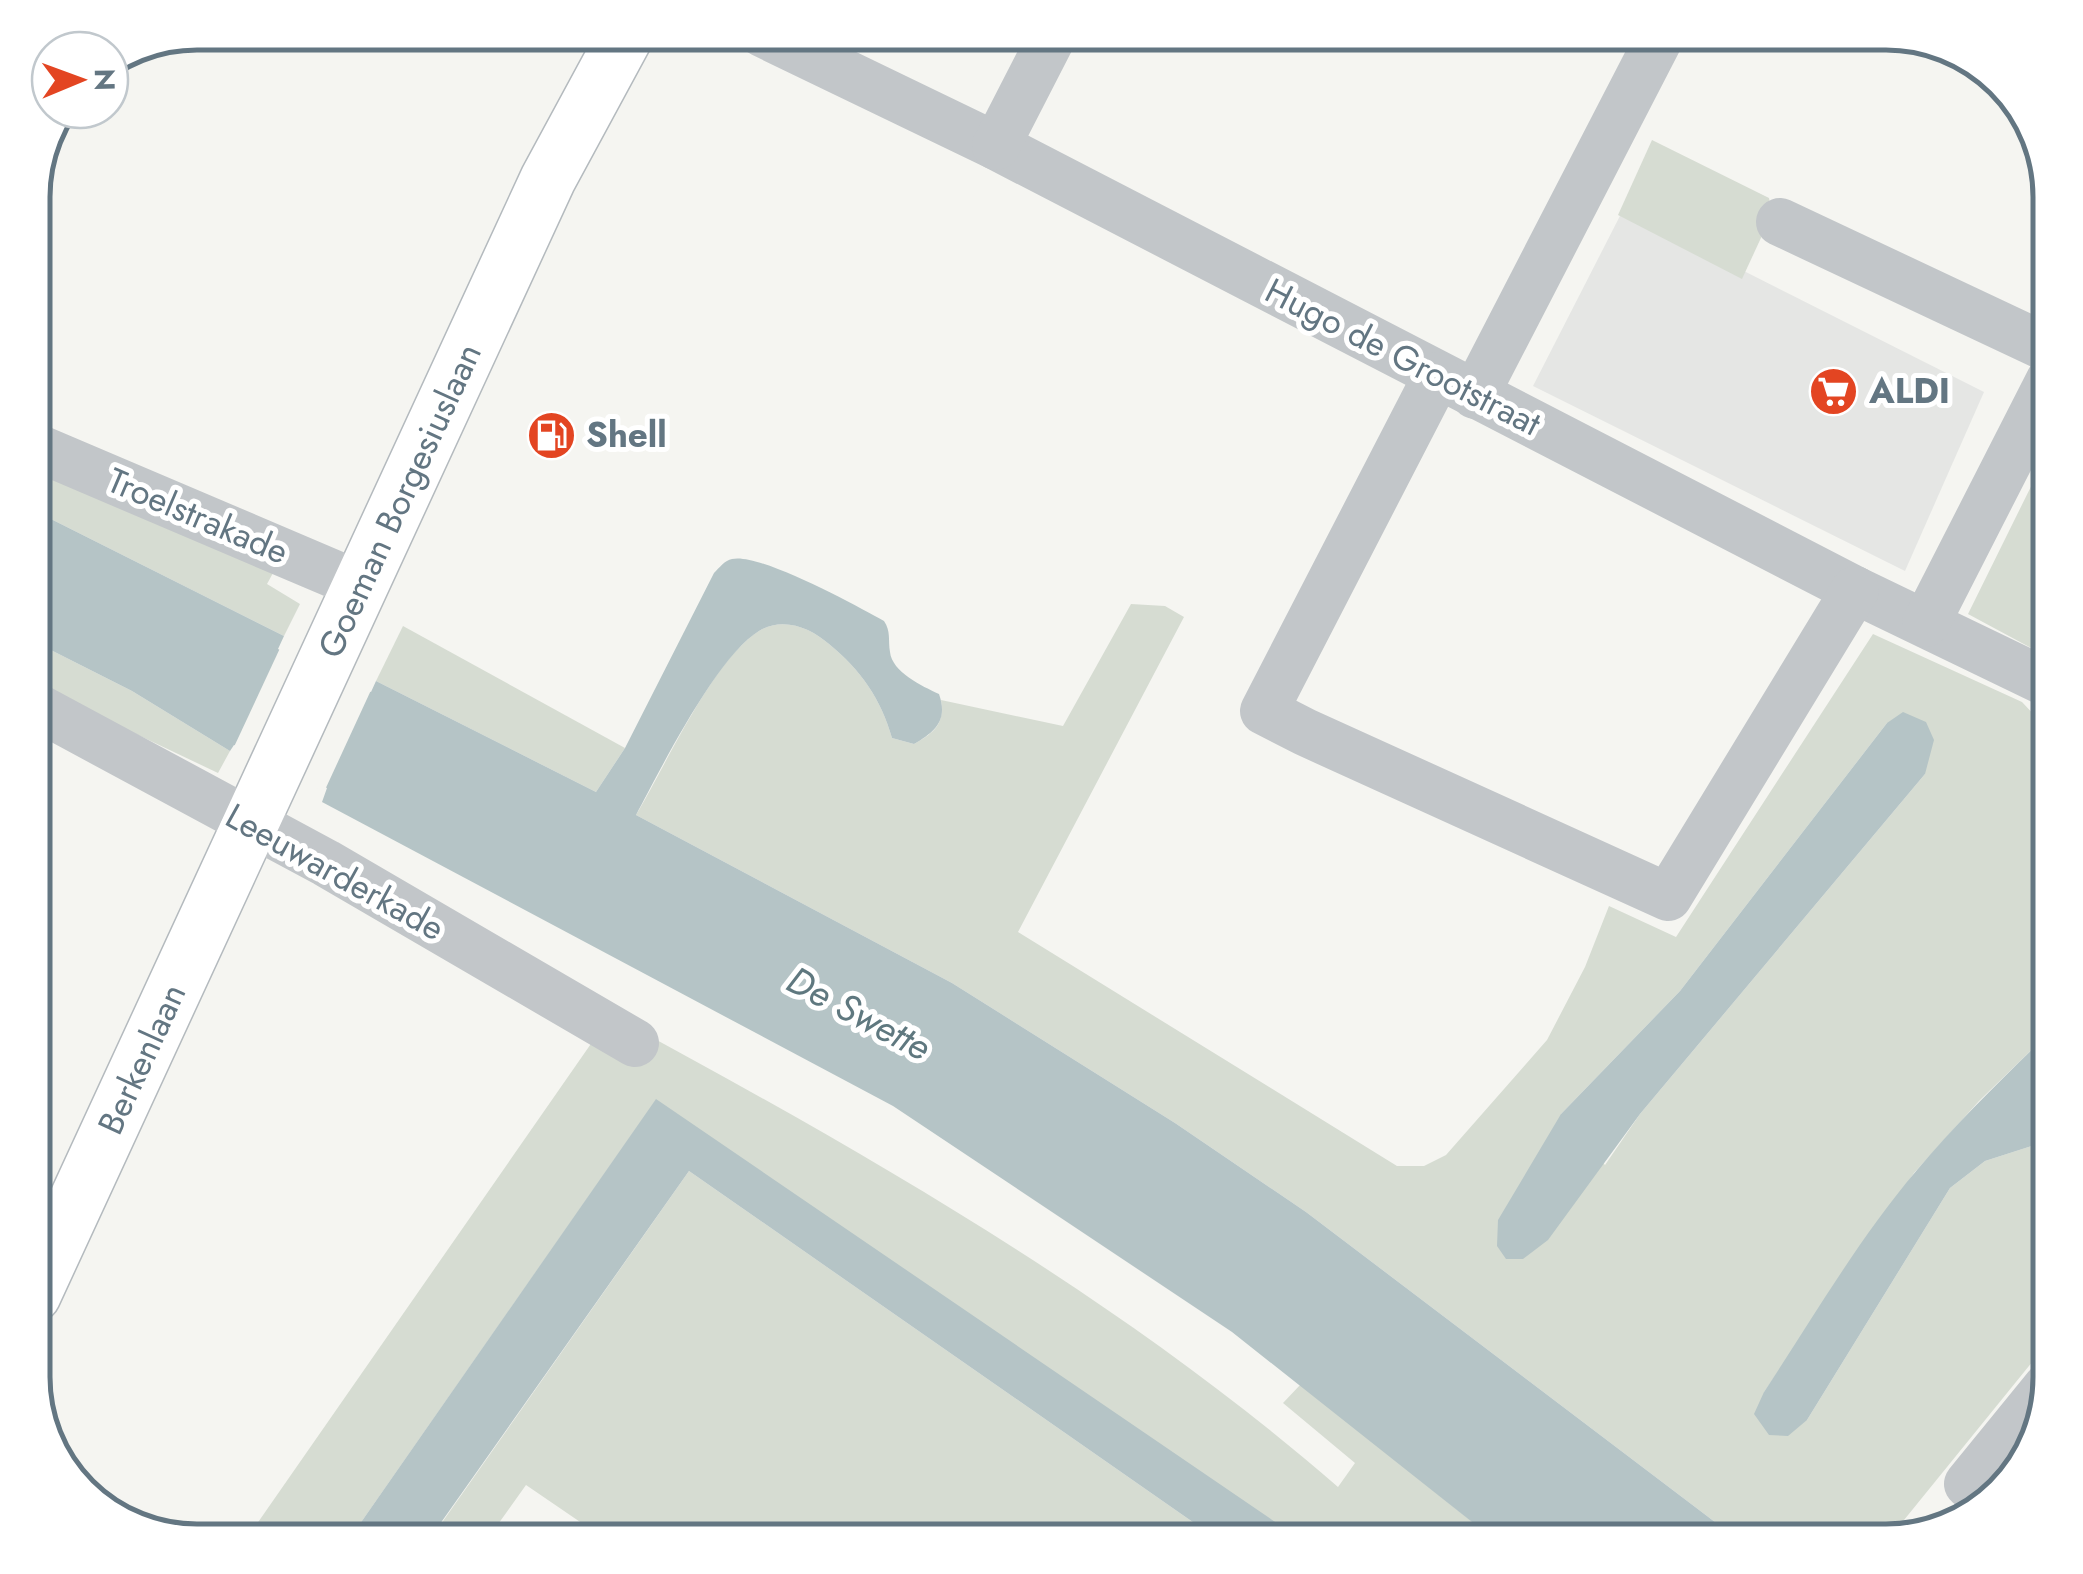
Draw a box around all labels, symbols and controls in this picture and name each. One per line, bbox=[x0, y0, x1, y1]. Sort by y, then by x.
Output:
north arrow bbox=[30, 30, 130, 130]
text: N bbox=[84, 68, 125, 91]
street label: Hugo de Grootstraat bbox=[1257, 266, 1550, 448]
street label: Goeman Borgesiuslaan bbox=[305, 335, 494, 666]
supermarket icon: ALDI bbox=[1808, 365, 1860, 417]
place label: ALDI bbox=[1868, 366, 1950, 416]
fuel station icon: Shell bbox=[525, 409, 577, 461]
place label: Shell bbox=[586, 410, 667, 460]
street label: Troelstrakade bbox=[100, 456, 296, 576]
street label: Leeuwarderkade bbox=[217, 791, 453, 953]
water label: De Swette bbox=[777, 952, 941, 1074]
street label: Berkenlaan bbox=[86, 975, 198, 1143]

